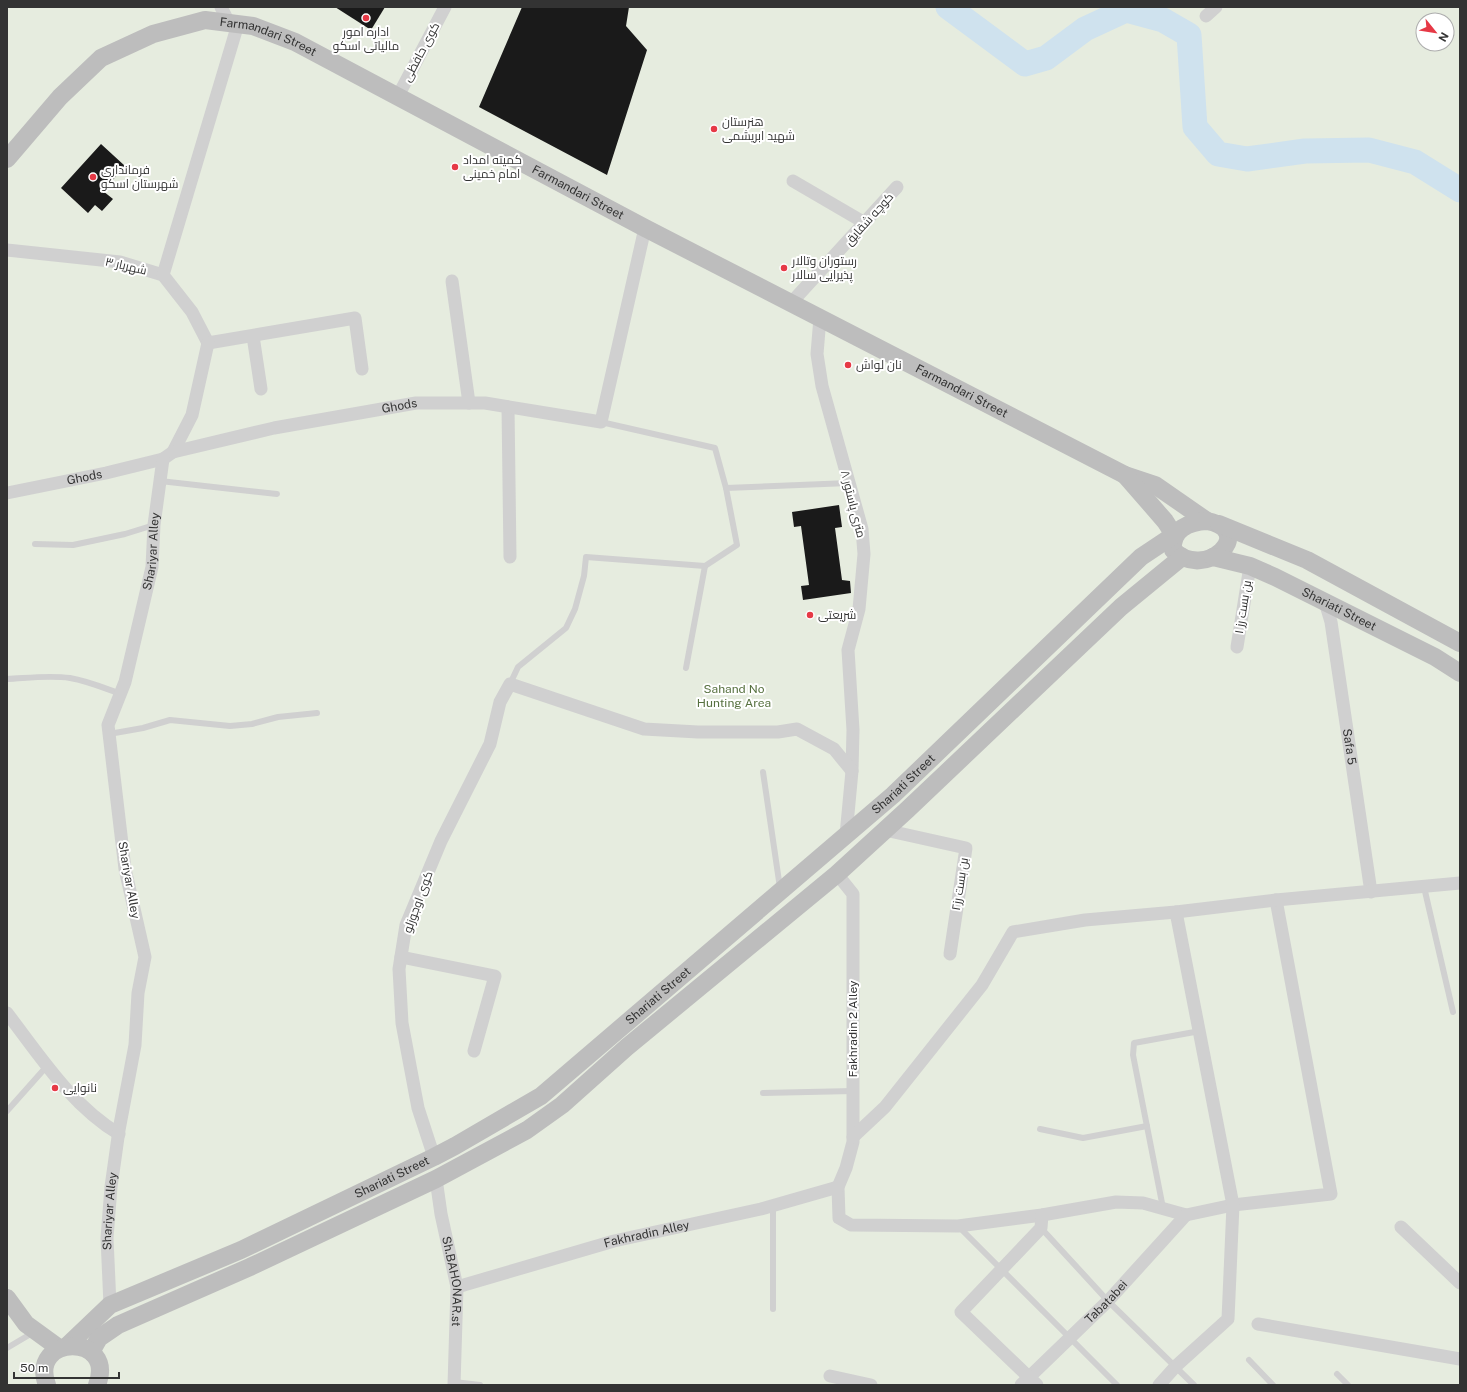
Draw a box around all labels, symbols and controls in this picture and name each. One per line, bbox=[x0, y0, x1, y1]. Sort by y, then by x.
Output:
north arrow bbox=[1415, 12, 1455, 52]
marker: اداره امور مالیاتی اسکو bbox=[361, 13, 371, 23]
street label: Farmandari Street bbox=[219, 15, 319, 59]
street label: کوی حافظی bbox=[400, 20, 442, 84]
place label: اداره امور مالیاتی اسکو bbox=[333, 25, 399, 53]
text: N bbox=[1436, 30, 1451, 44]
place label: هنرستان شهید ابریشمی bbox=[722, 115, 795, 143]
marker: هنرستان شهید ابریشمی bbox=[709, 124, 719, 134]
place label: کمیته امداد امام خمینی bbox=[463, 153, 522, 182]
marker: کمیته امداد امام خمینی bbox=[450, 162, 460, 172]
street label: Farmandari Street bbox=[530, 162, 626, 223]
place label: فرمانداری شهرستان اسکو bbox=[101, 163, 178, 191]
marker: فرمانداری شهرستان اسکو bbox=[88, 172, 98, 182]
street label: کوچه شقایق bbox=[842, 190, 898, 250]
street label: شهریار ۳ bbox=[104, 254, 148, 278]
place label: رستوران وتالار پذیرایی سالار bbox=[791, 254, 857, 284]
marker: رستوران وتالار پذیرایی سالار bbox=[779, 263, 789, 273]
place label: نان لواش bbox=[856, 358, 902, 372]
marker: نان لواش bbox=[843, 360, 853, 370]
street label: Farmandari Street bbox=[913, 361, 1010, 421]
street label: Ghods bbox=[381, 396, 418, 416]
street label: Ghods bbox=[66, 467, 103, 488]
street label: ۸ متری پاستور bbox=[836, 469, 868, 540]
street label: Shariyar Alley bbox=[140, 511, 163, 592]
street label: بن بست رز ۱ bbox=[1232, 579, 1254, 635]
street label: Shariati Street bbox=[1300, 585, 1379, 634]
place label: شریعتی bbox=[818, 608, 856, 622]
marker: شریعتی bbox=[805, 610, 815, 620]
park label: Sahand No Hunting Area bbox=[697, 682, 771, 710]
street label: Safa 5 bbox=[1340, 728, 1359, 766]
street label: Shariati Street bbox=[869, 751, 938, 817]
street label: Shariyar Alley bbox=[115, 840, 143, 920]
street label: بن بست رز۲ bbox=[949, 857, 971, 911]
street label: کوی اوجوزلو bbox=[400, 869, 436, 935]
street label: Shariati Street bbox=[623, 964, 694, 1028]
street label: Fakhradin 2 Alley bbox=[846, 980, 860, 1078]
place label: نانوایی bbox=[63, 1081, 97, 1095]
marker: نانوایی bbox=[50, 1083, 60, 1093]
street label: Shariati Street bbox=[352, 1153, 432, 1201]
street label: Shariyar Alley bbox=[100, 1171, 120, 1251]
street label: Fakhradin Alley bbox=[602, 1218, 691, 1251]
street label: Sh.BAHONAR.st bbox=[439, 1235, 464, 1327]
street label: Tabatabei bbox=[1082, 1277, 1130, 1326]
scale bar bbox=[14, 1354, 119, 1380]
text: 50 m bbox=[20, 1361, 48, 1375]

